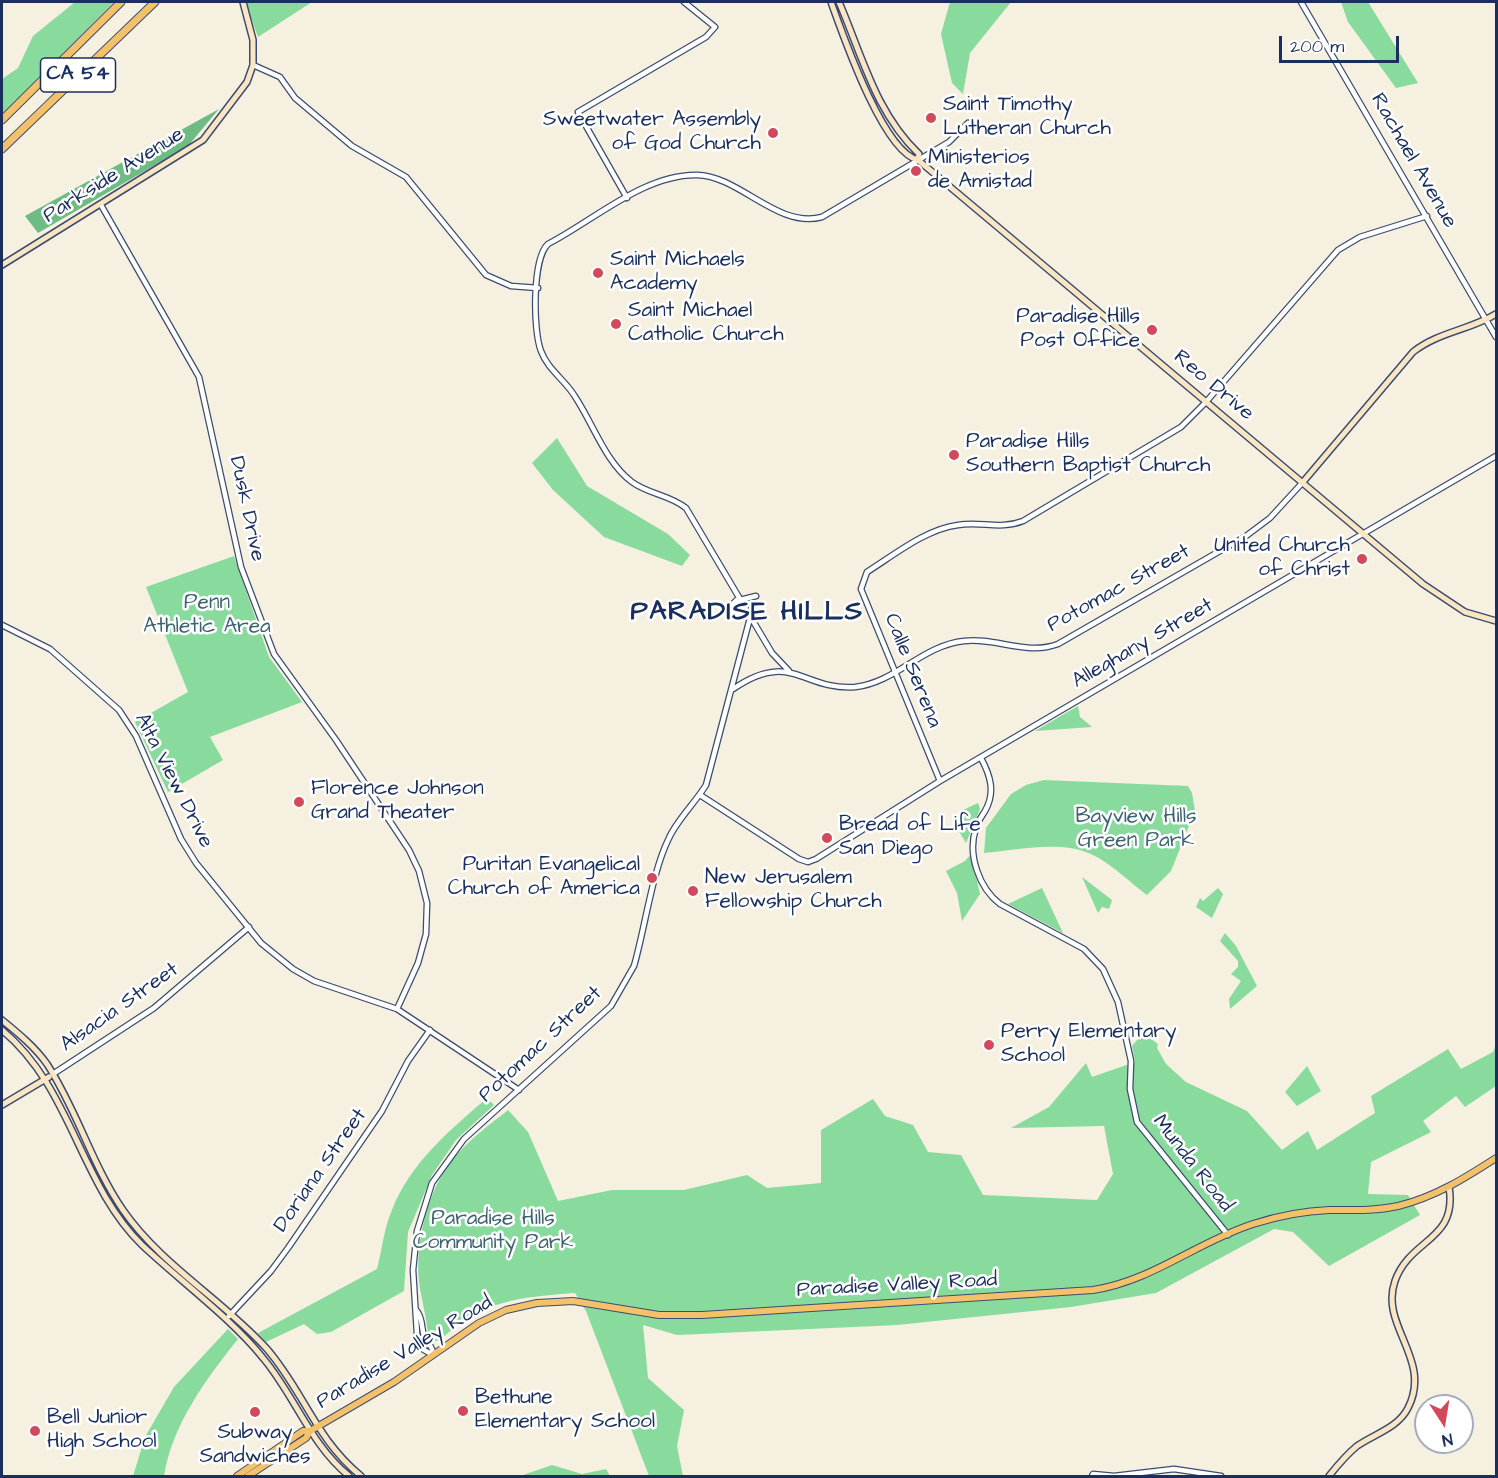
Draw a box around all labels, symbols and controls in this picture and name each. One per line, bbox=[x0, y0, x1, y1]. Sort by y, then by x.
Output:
scale bar bbox=[1282, 24, 1402, 62]
text: 200 m bbox=[1290, 34, 1344, 59]
road number: CA 54 bbox=[40, 58, 116, 92]
street label: Rachael Avenue bbox=[1364, 89, 1462, 233]
place label: Saint Timothy Lutheran Church bbox=[943, 93, 1111, 143]
place label: Sweetwater Assembly of God Church bbox=[543, 108, 761, 158]
marker: Saint Timothy Lutheran Church bbox=[924, 111, 938, 125]
street label: Parkside Avenue bbox=[39, 123, 189, 229]
marker: Sweetwater Assembly of God Church bbox=[766, 126, 780, 140]
place label: Ministerios de Amistad bbox=[928, 146, 1032, 196]
marker: Ministerios de Amistad bbox=[909, 164, 923, 178]
place label: Saint Michaels Academy bbox=[610, 248, 745, 298]
marker: Saint Michaels Academy bbox=[591, 266, 605, 280]
place label: Saint Michael Catholic Church bbox=[628, 299, 784, 349]
place label: Paradise Hills Post Office bbox=[1016, 305, 1140, 355]
marker: Saint Michael Catholic Church bbox=[609, 317, 623, 331]
marker: Paradise Hills Post Office bbox=[1145, 323, 1159, 337]
street label: Reo Drive bbox=[1168, 345, 1258, 427]
place label: Paradise Hills Southern Baptist Church bbox=[966, 430, 1210, 480]
marker: Paradise Hills Southern Baptist Church bbox=[947, 448, 961, 462]
street label: Dusk Drive bbox=[223, 454, 269, 564]
place label: United Church of Christ bbox=[1214, 534, 1350, 584]
street label: Potomac Street bbox=[1043, 539, 1195, 639]
marker: United Church of Christ bbox=[1355, 552, 1369, 566]
park label: Penn Athletic Area bbox=[143, 591, 271, 641]
street label: Alleghany Street bbox=[1068, 593, 1218, 695]
district label: PARADISE HILLS bbox=[631, 597, 863, 629]
street label: Calle Serena bbox=[878, 610, 946, 732]
street label: Alta View Drive bbox=[128, 709, 218, 853]
place label: Florence Johnson Grand Theater bbox=[311, 777, 484, 827]
marker: Florence Johnson Grand Theater bbox=[292, 795, 306, 809]
park label: Bayview Hills Green Park bbox=[1076, 805, 1196, 855]
place label: Bread of Life San Diego bbox=[839, 813, 981, 863]
marker: Bread of Life San Diego bbox=[820, 831, 834, 845]
place label: Puritan Evangelical Church of America bbox=[448, 853, 640, 903]
place label: New Jerusalem Fellowship Church bbox=[705, 866, 882, 916]
marker: Puritan Evangelical Church of America bbox=[645, 871, 659, 885]
marker: New Jerusalem Fellowship Church bbox=[686, 884, 700, 898]
street label: Alsacia Street bbox=[56, 958, 184, 1058]
street label: Potomac Street bbox=[474, 982, 608, 1108]
place label: Perry Elementary School bbox=[1001, 1020, 1176, 1070]
marker: Perry Elementary School bbox=[982, 1038, 996, 1052]
street label: Doriana Street bbox=[269, 1104, 373, 1238]
street label: Munda Road bbox=[1146, 1110, 1238, 1218]
park label: Paradise Hills Community Park bbox=[413, 1207, 573, 1257]
street label: Paradise Valley Road bbox=[796, 1268, 998, 1304]
street label: Paradise Valley Road bbox=[313, 1291, 497, 1415]
place label: Bethune Elementary School bbox=[475, 1386, 655, 1436]
north arrow bbox=[1414, 1394, 1474, 1454]
marker: Bethune Elementary School bbox=[456, 1404, 470, 1418]
marker: Subway Sandwiches bbox=[248, 1405, 262, 1419]
place label: Bell Junior High School bbox=[47, 1406, 157, 1456]
place label: Subway Sandwiches bbox=[199, 1421, 311, 1471]
marker: Bell Junior High School bbox=[28, 1424, 42, 1438]
text: N bbox=[1440, 1428, 1455, 1451]

